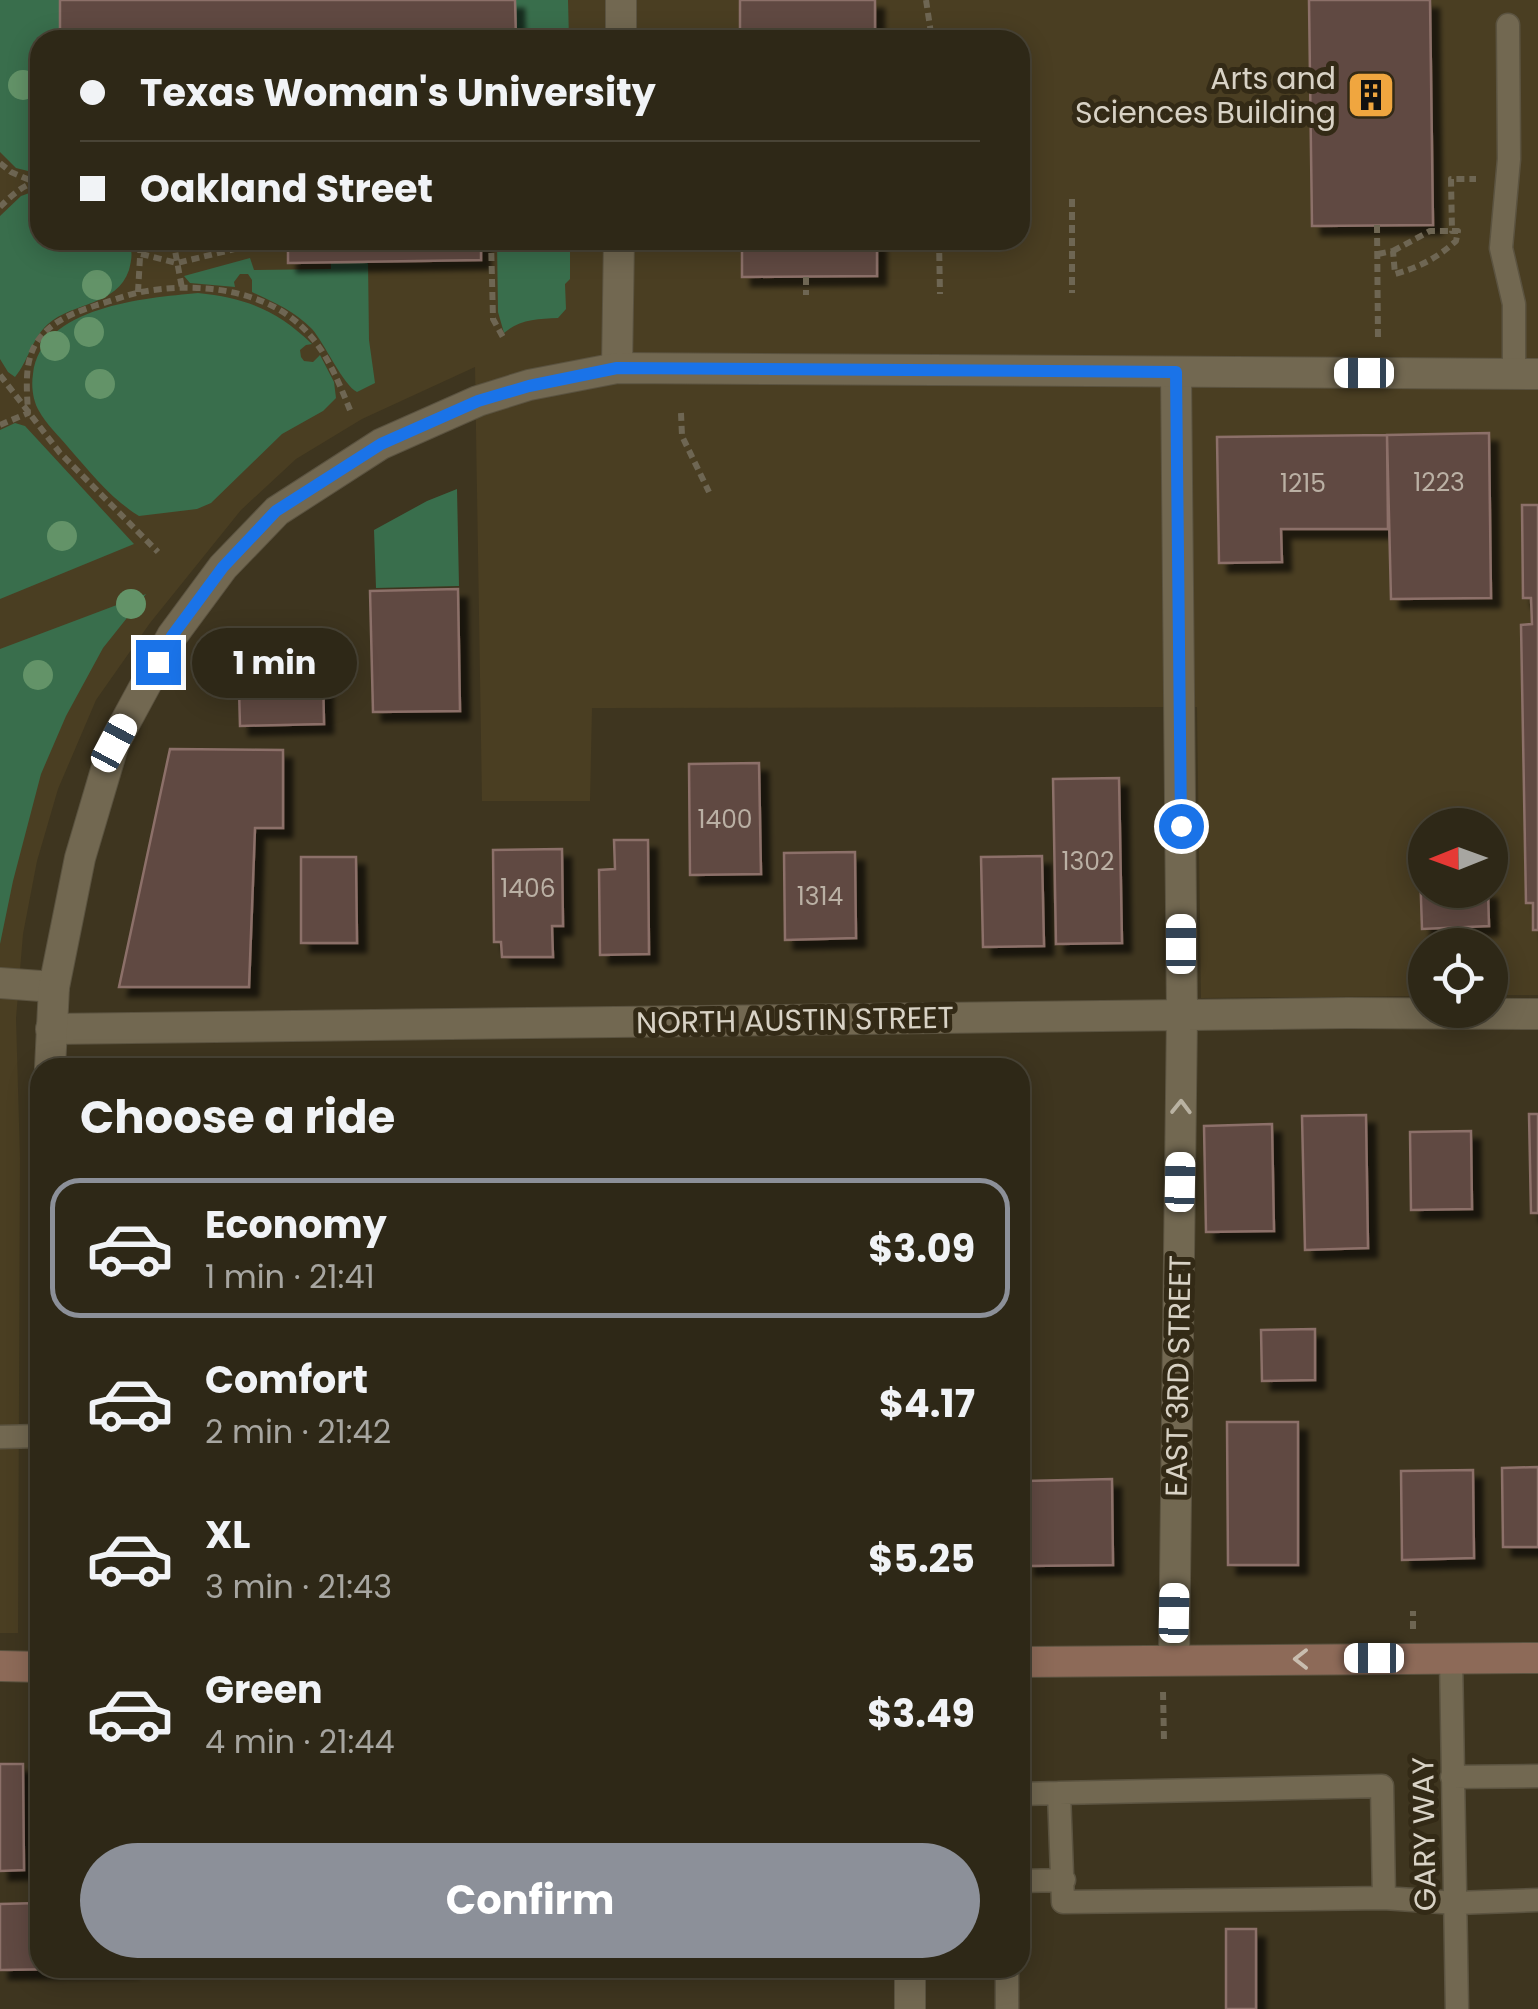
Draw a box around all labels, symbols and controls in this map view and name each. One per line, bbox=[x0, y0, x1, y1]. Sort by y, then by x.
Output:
place label: Arts and Sciences Building bbox=[1075, 57, 1336, 134]
text: Texas Woman's University bbox=[140, 66, 656, 119]
building icon: Arts and Sciences Building bbox=[1345, 69, 1397, 121]
text: Oakland Street bbox=[140, 162, 433, 215]
car bbox=[1334, 358, 1394, 388]
house number: 1223 bbox=[1413, 465, 1465, 500]
house number: 1215 bbox=[1280, 466, 1326, 501]
callout: 1 min bbox=[193, 627, 358, 697]
route end bbox=[136, 640, 181, 685]
text: 1 min bbox=[233, 640, 316, 685]
car bbox=[87, 709, 141, 777]
house number: 1400 bbox=[697, 802, 753, 837]
route start bbox=[1159, 804, 1204, 849]
north arrow bbox=[1408, 808, 1508, 908]
map controls bbox=[1408, 808, 1508, 1028]
house number: 1302 bbox=[1062, 844, 1114, 879]
house number: 1406 bbox=[500, 871, 556, 906]
house number: 1314 bbox=[797, 879, 843, 914]
car bbox=[1166, 914, 1196, 974]
button: locate bbox=[1408, 928, 1508, 1028]
street label: NORTH AUSTIN STREET bbox=[636, 996, 954, 1044]
text: Choose a ride bbox=[80, 1086, 395, 1149]
one-way arrow bbox=[1170, 1099, 1192, 1114]
car bbox=[1164, 1152, 1196, 1212]
text: Economy bbox=[205, 1198, 387, 1251]
icon: car bbox=[85, 1203, 175, 1293]
text: $3.09 bbox=[868, 1222, 975, 1275]
text: 1 min · 21:41 bbox=[205, 1254, 375, 1299]
street label: EAST 3RD STREET bbox=[1154, 1255, 1202, 1497]
text: Comfort bbox=[205, 1353, 368, 1406]
icon: car bbox=[85, 1358, 175, 1448]
text: $4.17 bbox=[879, 1377, 975, 1430]
text: 2 min · 21:42 bbox=[205, 1409, 391, 1454]
text: XL bbox=[205, 1508, 250, 1561]
icon: car bbox=[85, 1513, 175, 1603]
text: $5.25 bbox=[868, 1532, 975, 1585]
text: 3 min · 21:43 bbox=[205, 1564, 392, 1609]
car bbox=[1158, 1583, 1190, 1643]
car bbox=[1344, 1643, 1404, 1673]
one-way arrow bbox=[1292, 1648, 1308, 1670]
text: Green bbox=[205, 1663, 323, 1716]
icon: car bbox=[85, 1668, 175, 1758]
text: $3.49 bbox=[867, 1687, 975, 1740]
text: 4 min · 21:44 bbox=[205, 1719, 395, 1764]
street label: GARY WAY bbox=[1401, 1756, 1447, 1912]
button: Confirm bbox=[80, 1843, 980, 1958]

